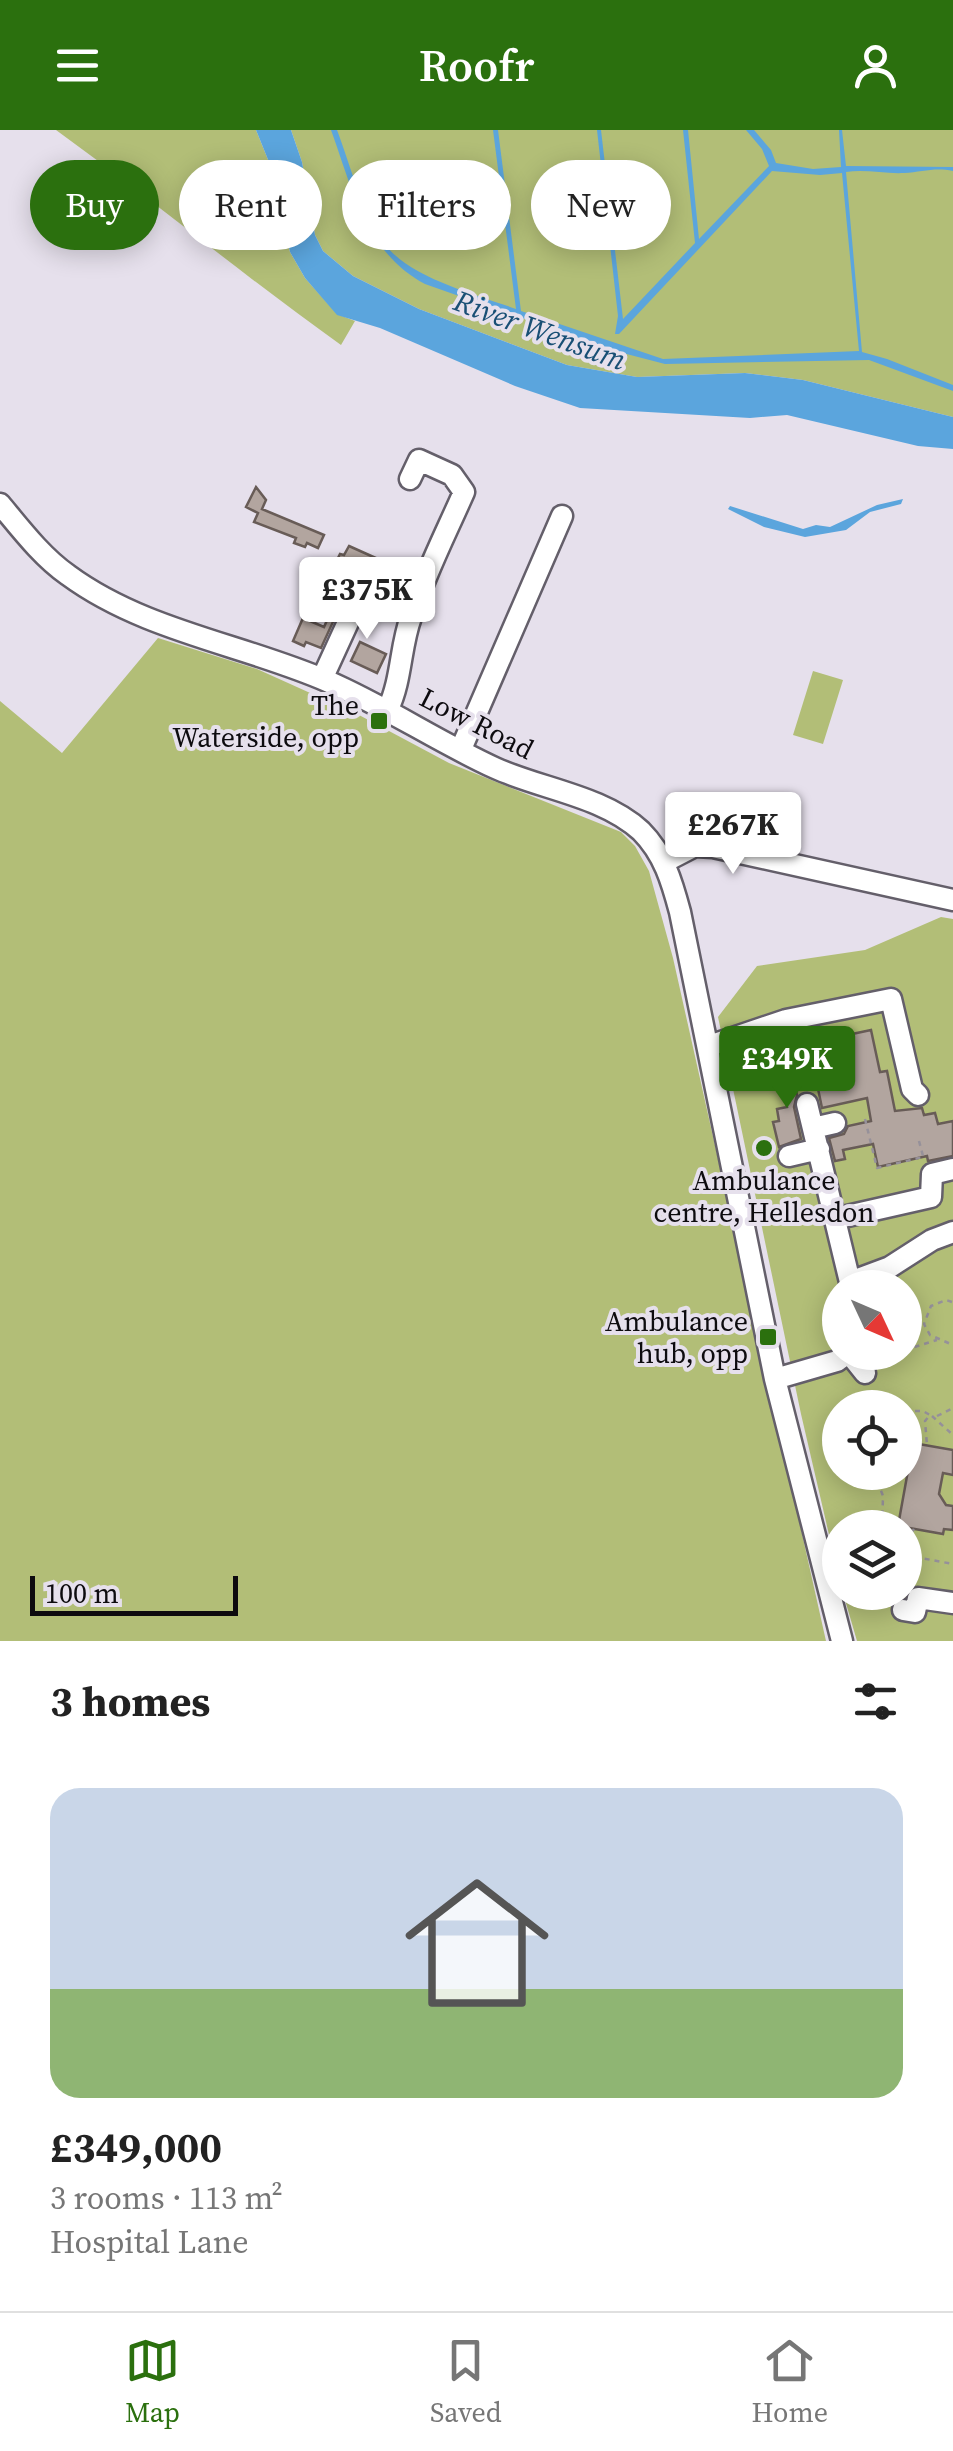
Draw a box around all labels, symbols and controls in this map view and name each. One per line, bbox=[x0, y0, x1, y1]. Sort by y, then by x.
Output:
text: Roofr bbox=[419, 34, 534, 96]
icon: menu bbox=[50, 38, 105, 93]
icon: person bbox=[848, 38, 903, 93]
chip: Buy bbox=[30, 160, 159, 250]
chip: Rent bbox=[179, 160, 322, 250]
chip: Filters bbox=[342, 160, 511, 250]
chip: New bbox=[531, 160, 671, 250]
water label: River Wensum bbox=[447, 280, 632, 380]
pin: £375K bbox=[297, 557, 437, 642]
text: £375K bbox=[321, 567, 413, 611]
street label: Low Road bbox=[413, 678, 541, 768]
place label: The Waterside, opp bbox=[172, 686, 359, 756]
marker: The Waterside, opp bbox=[368, 710, 390, 732]
pin: £267K bbox=[663, 792, 803, 877]
text: £267K bbox=[687, 802, 779, 846]
pin: £349K bbox=[717, 1026, 857, 1111]
text: £349K bbox=[741, 1036, 833, 1080]
marker: Ambulance centre, Hellesdon bbox=[753, 1137, 775, 1159]
place label: Ambulance centre, Hellesdon bbox=[654, 1161, 874, 1231]
north arrow bbox=[822, 1270, 922, 1370]
map controls bbox=[822, 1270, 922, 1610]
place label: Ambulance hub, opp bbox=[605, 1302, 748, 1372]
marker: Ambulance hub, opp bbox=[757, 1326, 779, 1348]
button: locate bbox=[822, 1390, 922, 1490]
button: layers bbox=[822, 1510, 922, 1610]
scale bar bbox=[30, 1571, 238, 1616]
text: 100 m bbox=[45, 1574, 119, 1612]
text: 3 homes bbox=[50, 1672, 210, 1730]
icon: filters bbox=[848, 1674, 903, 1729]
icon: home bbox=[387, 1853, 567, 2033]
text: £349,000 bbox=[50, 2118, 222, 2176]
text: 3 rooms · 113 m² bbox=[50, 2176, 283, 2220]
text: Hospital Lane bbox=[50, 2220, 249, 2264]
tab: Map bbox=[125, 2333, 180, 2431]
tab: Saved bbox=[430, 2333, 502, 2431]
tab: Home bbox=[752, 2333, 828, 2431]

